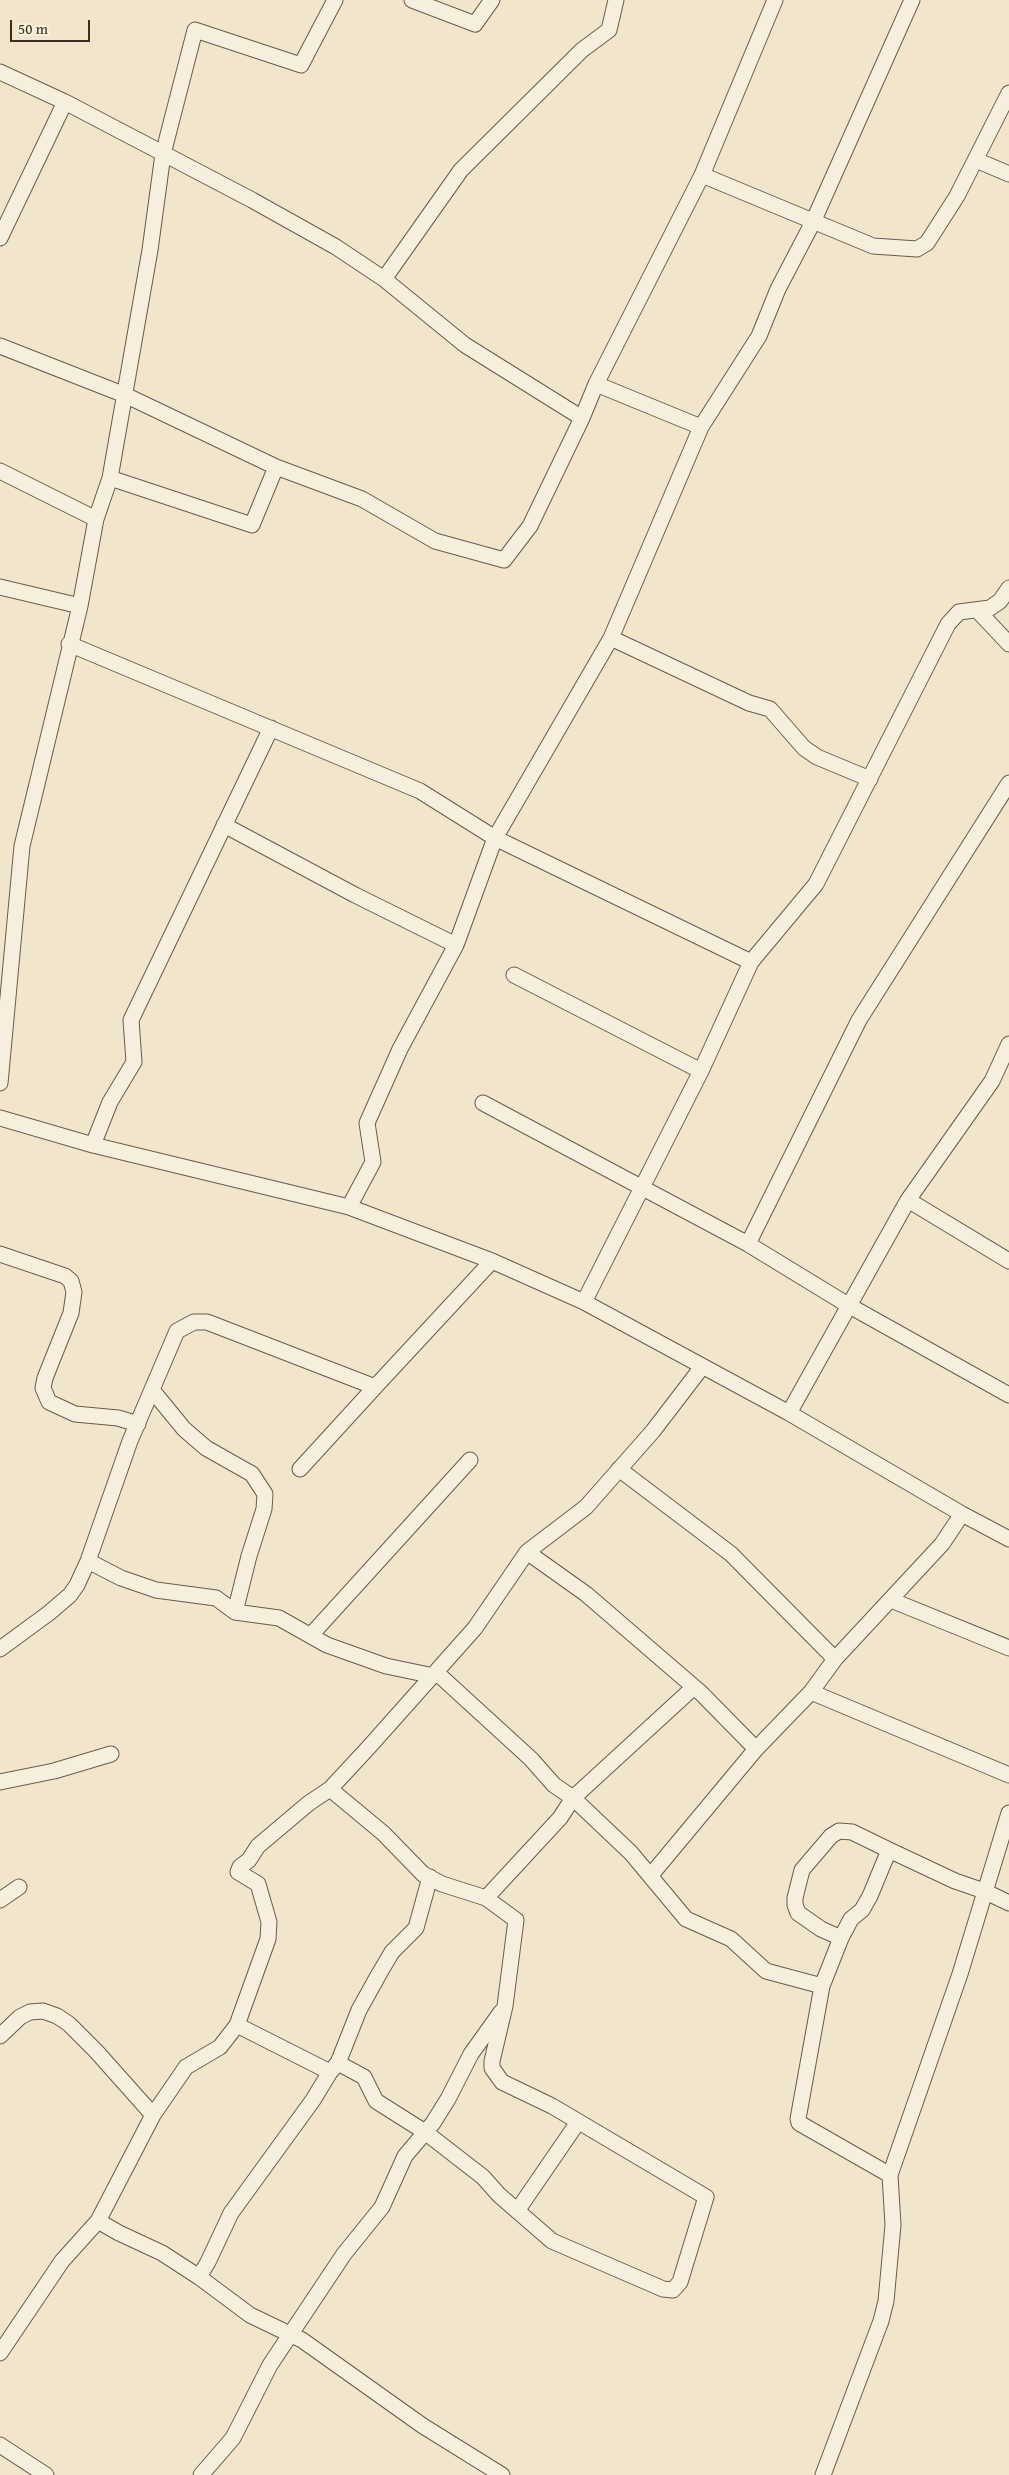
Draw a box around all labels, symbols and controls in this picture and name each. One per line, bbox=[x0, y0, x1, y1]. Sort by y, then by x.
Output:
scale bar bbox=[12, 10, 92, 42]
text: 50 m bbox=[18, 18, 48, 39]

